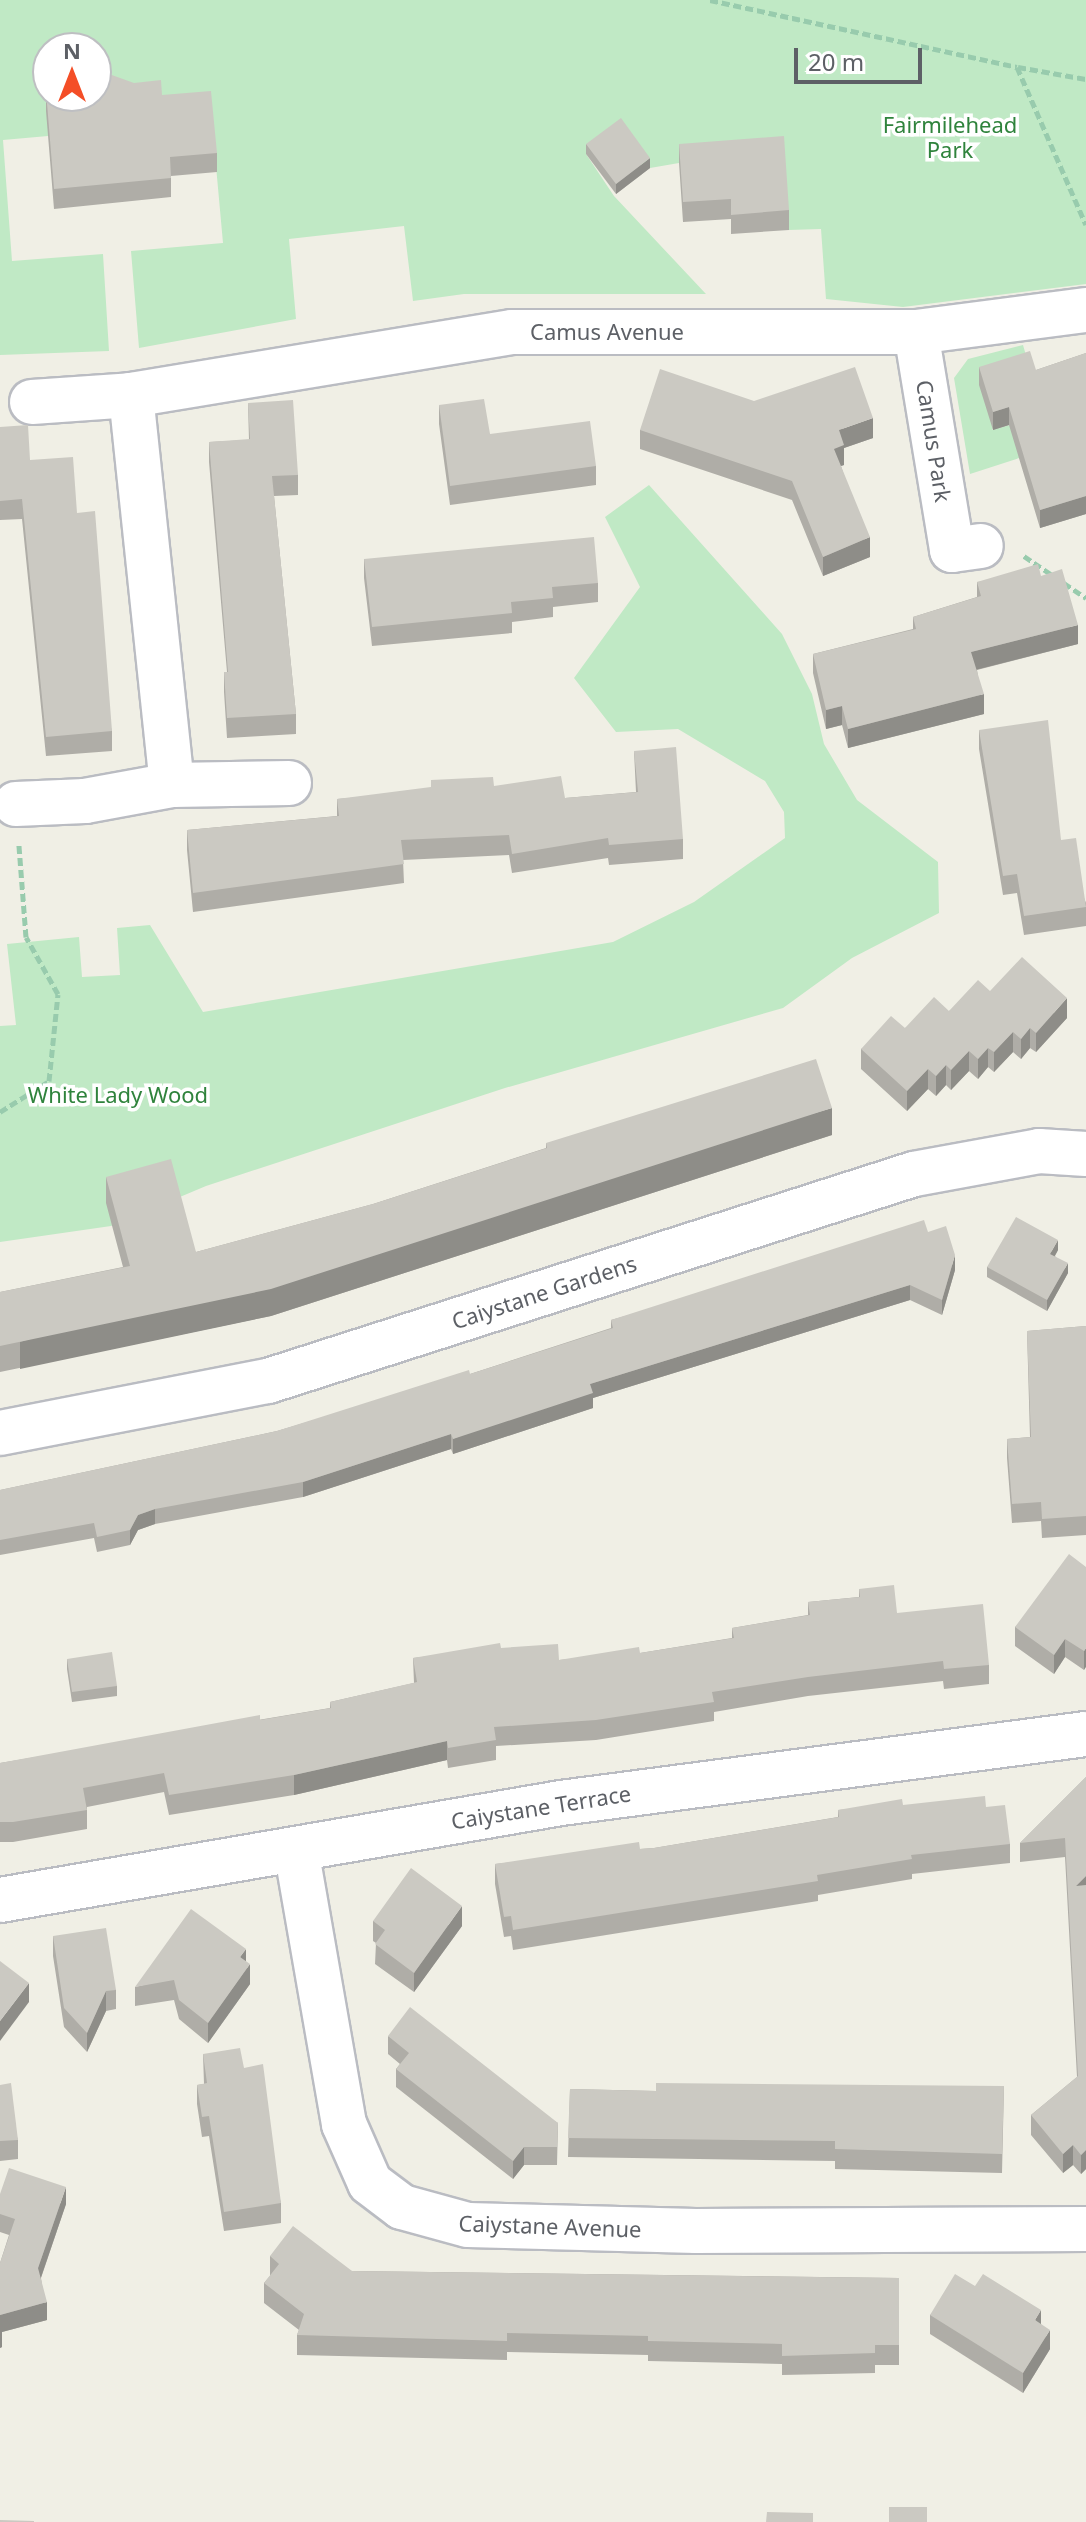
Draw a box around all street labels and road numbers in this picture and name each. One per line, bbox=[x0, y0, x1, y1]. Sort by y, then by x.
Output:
street label: Camus Avenue bbox=[530, 319, 684, 345]
street label: Camus Park bbox=[911, 378, 957, 504]
street label: Caiystane Gardens bbox=[448, 1250, 640, 1334]
street label: Caiystane Terrace bbox=[449, 1780, 633, 1834]
street label: Caiystane Avenue bbox=[458, 2210, 642, 2242]

